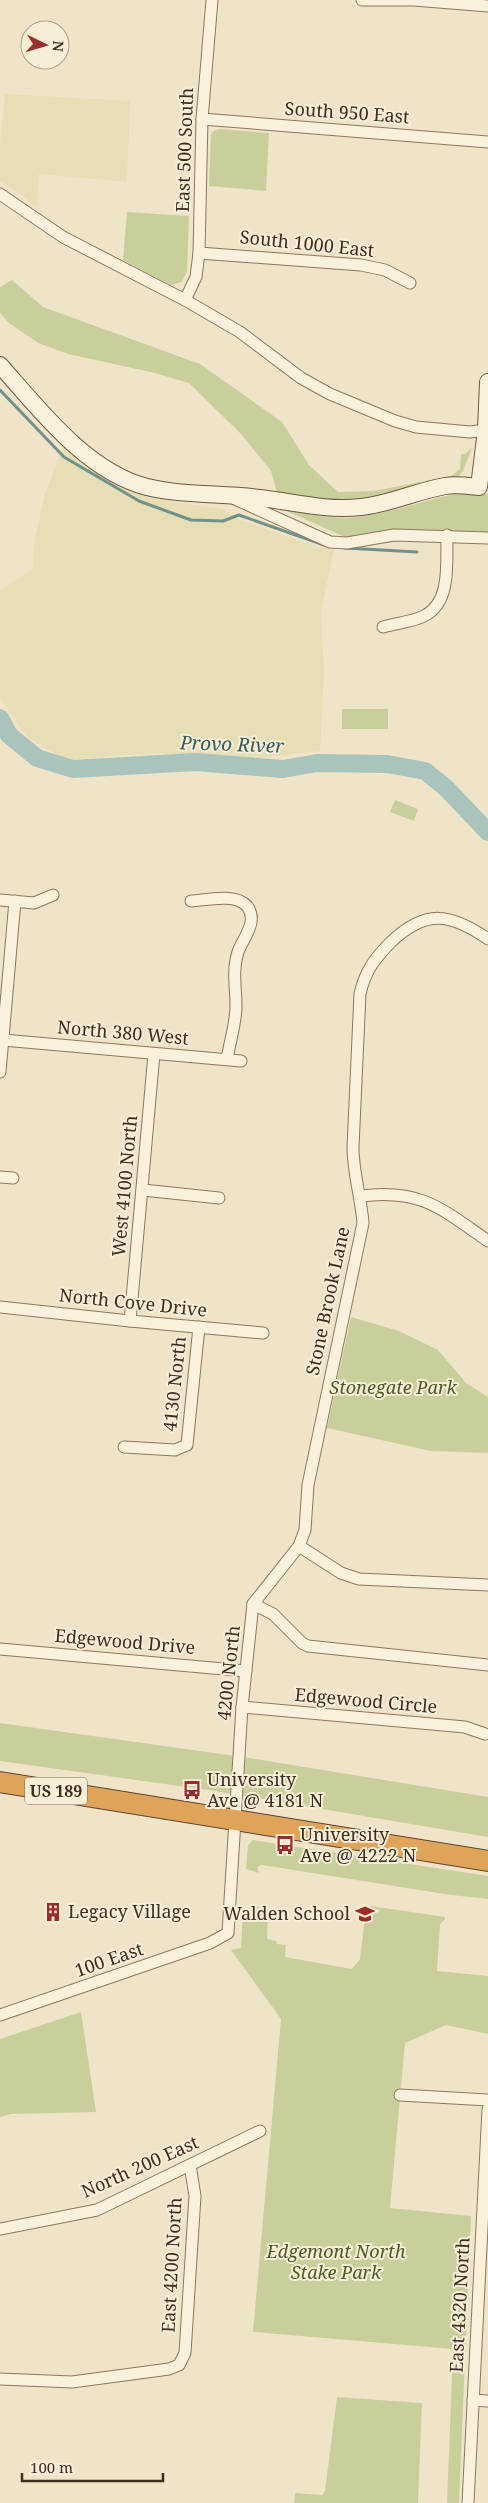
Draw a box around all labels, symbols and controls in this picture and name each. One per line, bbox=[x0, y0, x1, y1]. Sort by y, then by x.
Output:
north arrow bbox=[20, 20, 70, 70]
text: N bbox=[49, 40, 68, 53]
street label: East 500 South bbox=[170, 87, 198, 213]
street label: South 950 East bbox=[284, 96, 410, 128]
street label: South 1000 East bbox=[239, 224, 375, 262]
water label: Provo River bbox=[179, 729, 285, 759]
street label: North 380 West bbox=[56, 1014, 190, 1050]
street label: West 4100 North bbox=[106, 1114, 142, 1258]
street label: Stone Brook Lane bbox=[300, 1224, 354, 1377]
street label: North Cove Drive bbox=[58, 1282, 208, 1322]
street label: 4130 North bbox=[157, 1335, 191, 1433]
park label: Stonegate Park bbox=[329, 1375, 457, 1399]
street label: Edgewood Drive bbox=[54, 1623, 196, 1659]
street label: 4200 North bbox=[211, 1624, 245, 1722]
street label: Edgewood Circle bbox=[294, 1682, 438, 1718]
place label: University Ave @ 4181 N bbox=[207, 1767, 324, 1812]
road number: US 189 bbox=[25, 1778, 87, 1804]
bus stop icon: University Ave @ 4181 N bbox=[181, 1779, 203, 1801]
place label: University Ave @ 4222 N bbox=[300, 1822, 417, 1867]
bus stop icon: University Ave @ 4222 N bbox=[274, 1834, 296, 1856]
place label: Legacy Village bbox=[68, 1899, 191, 1923]
building icon: Legacy Village bbox=[42, 1901, 64, 1923]
place label: Walden School bbox=[223, 1901, 350, 1925]
school or university icon: Walden School bbox=[354, 1903, 376, 1925]
street label: 100 East bbox=[71, 1936, 146, 1982]
street label: North 200 East bbox=[77, 2130, 202, 2203]
street label: East 4200 North bbox=[155, 2197, 187, 2333]
street label: East 4320 North bbox=[443, 2237, 475, 2373]
park label: Edgemont North Stake Park bbox=[266, 2239, 406, 2284]
scale bar bbox=[22, 2450, 164, 2482]
text: 100 m bbox=[30, 2457, 73, 2477]

